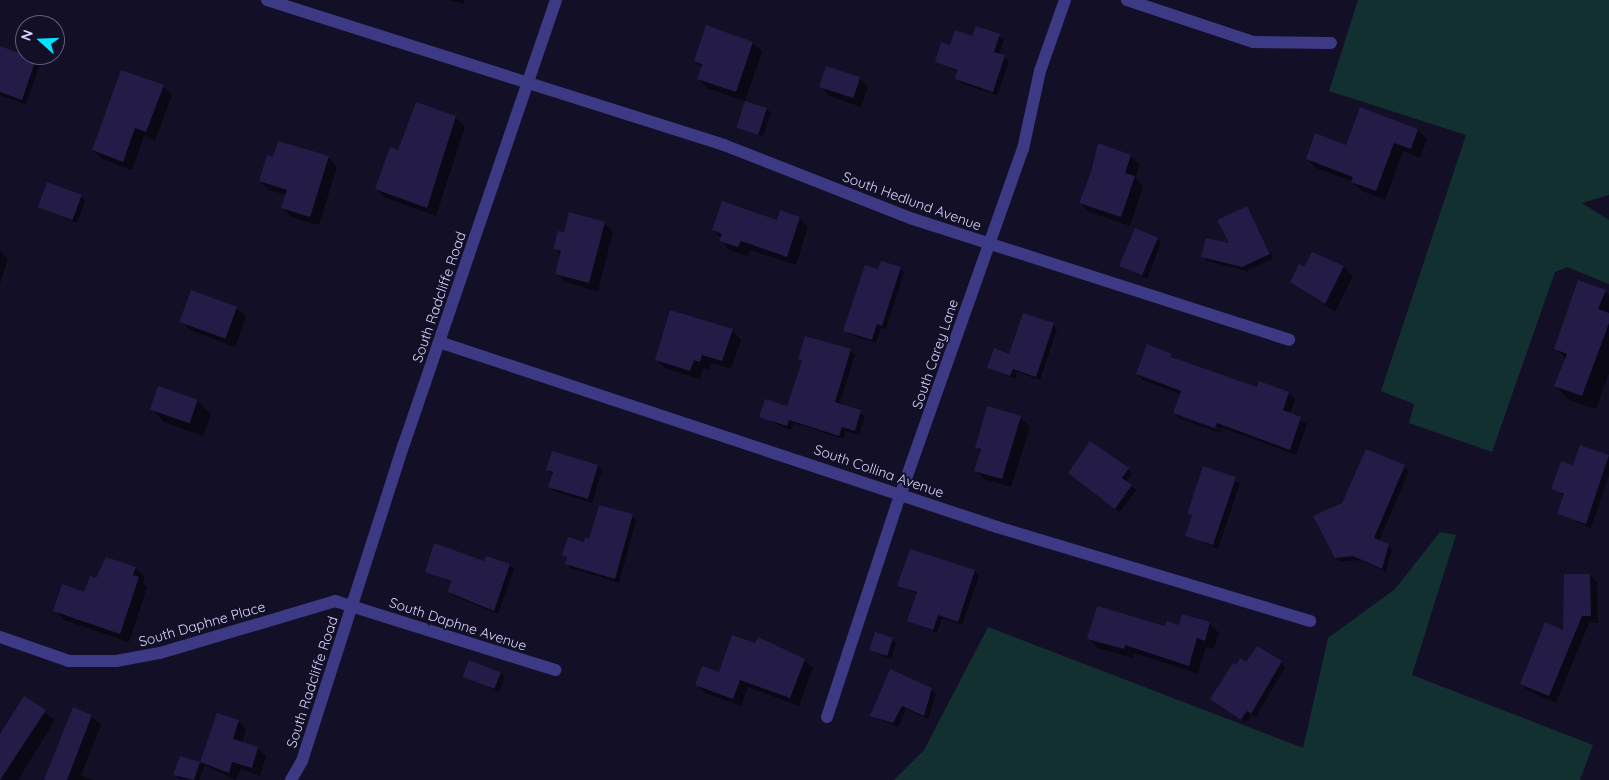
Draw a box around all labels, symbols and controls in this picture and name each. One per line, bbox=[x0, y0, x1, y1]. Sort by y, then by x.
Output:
north arrow bbox=[15, 15, 65, 65]
text: N bbox=[17, 27, 37, 43]
street label: South Hedlund Avenue bbox=[840, 168, 984, 234]
street label: South Radcliffe Road bbox=[409, 229, 469, 365]
street label: South Carey Lane bbox=[908, 297, 962, 411]
street label: South Collina Avenue bbox=[812, 441, 946, 501]
street label: South Daphne Avenue bbox=[387, 594, 529, 654]
street label: South Daphne Place bbox=[137, 598, 267, 650]
street label: South Radcliffe Road bbox=[283, 614, 341, 750]

